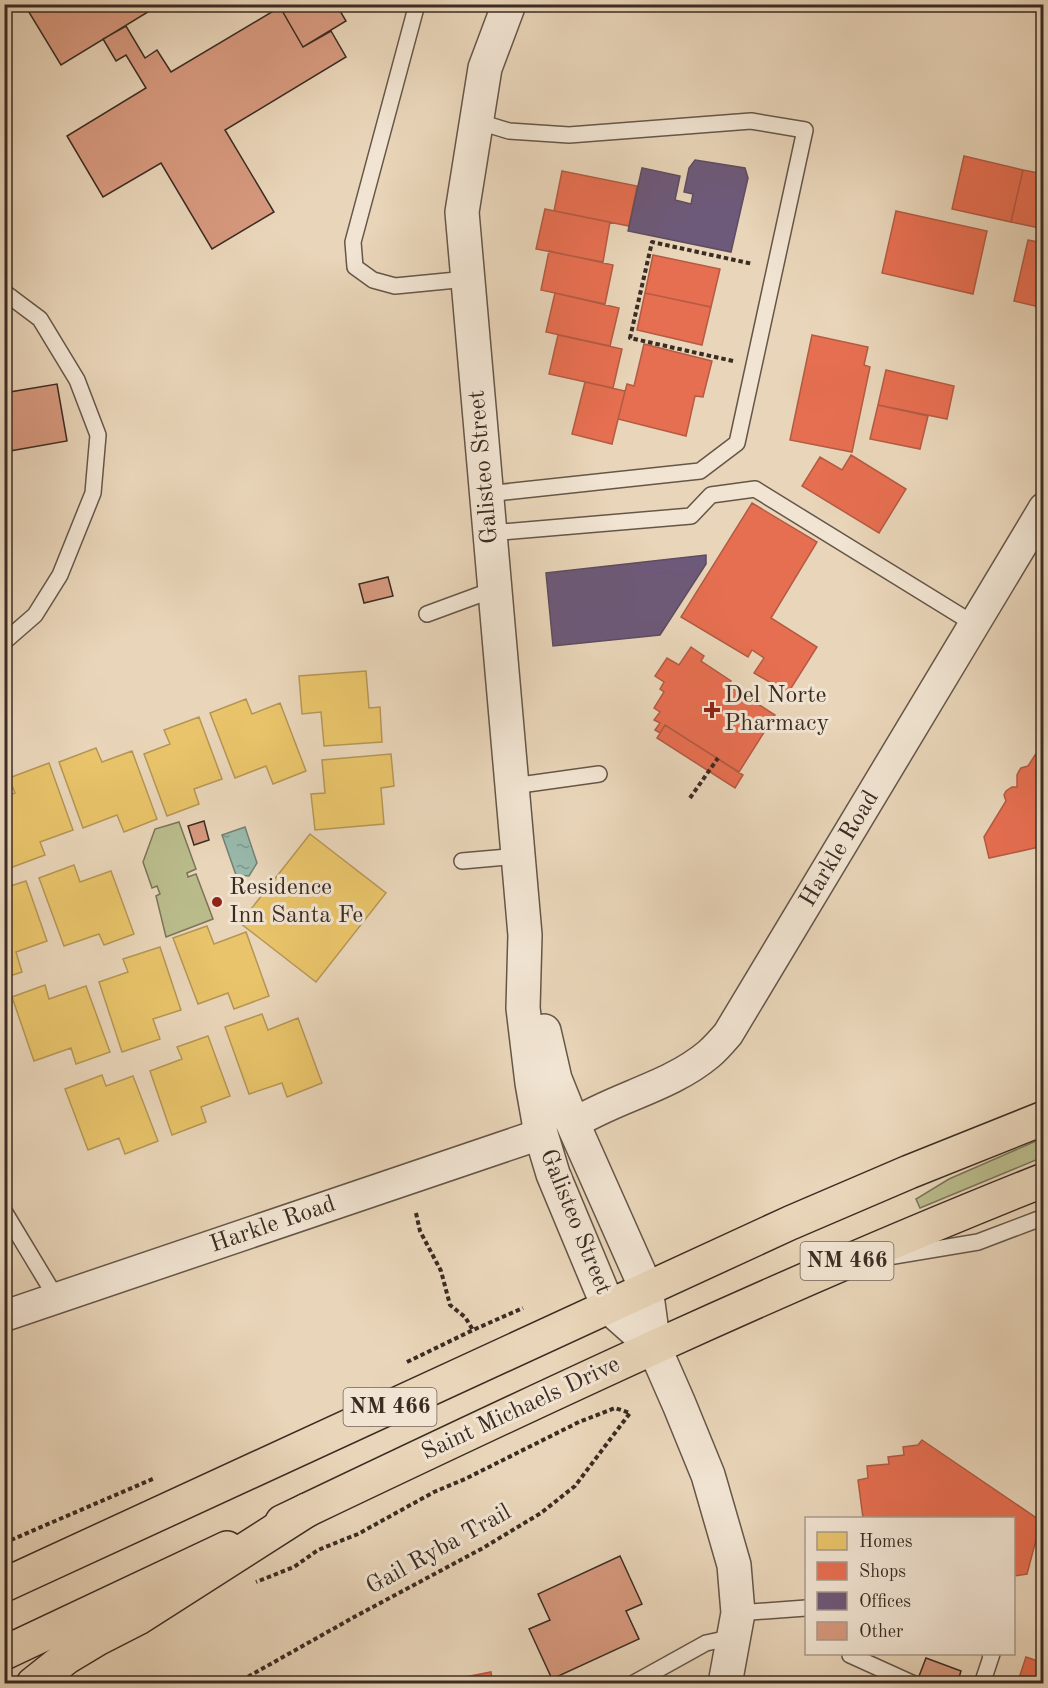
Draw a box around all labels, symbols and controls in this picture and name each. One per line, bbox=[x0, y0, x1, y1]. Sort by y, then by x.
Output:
street label: Galisteo Street bbox=[465, 389, 503, 545]
place label: Del Norte Pharmacy bbox=[724, 684, 829, 736]
marker: Del Norte Pharmacy bbox=[705, 703, 719, 717]
street label: Harkle Road bbox=[796, 787, 884, 911]
place label: Residence Inn Santa Fe bbox=[229, 876, 363, 928]
marker: Residence Inn Santa Fe bbox=[210, 895, 224, 909]
street label: Galisteo Street bbox=[535, 1146, 615, 1298]
street label: Harkle Road bbox=[207, 1192, 339, 1258]
road number: NM 466 bbox=[800, 1242, 894, 1280]
street label: Saint Michaels Drive bbox=[418, 1353, 624, 1465]
road number: NM 466 bbox=[344, 1388, 436, 1426]
street label: Gail Ryba Trail bbox=[363, 1500, 515, 1600]
legend bbox=[805, 1517, 1015, 1655]
text: Homes bbox=[859, 1533, 913, 1551]
text: Shops bbox=[859, 1563, 906, 1581]
text: Offices bbox=[859, 1593, 911, 1611]
text: Other bbox=[859, 1623, 904, 1641]

